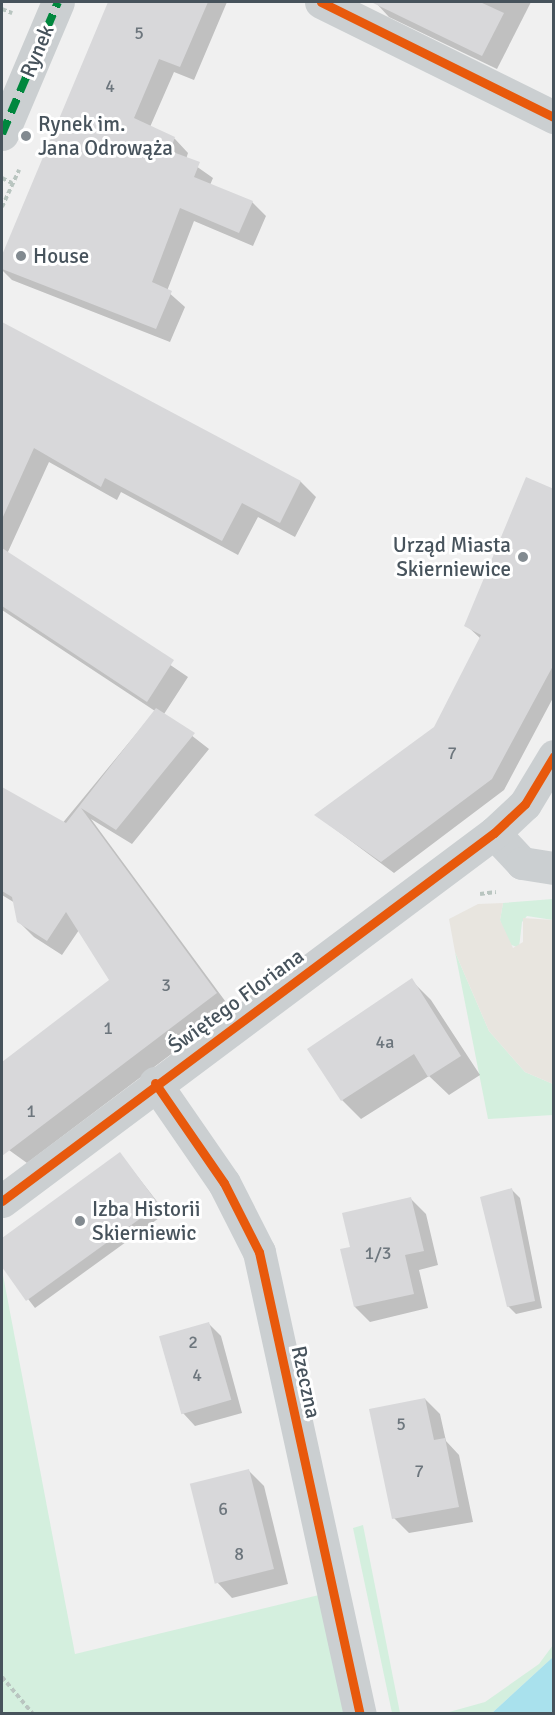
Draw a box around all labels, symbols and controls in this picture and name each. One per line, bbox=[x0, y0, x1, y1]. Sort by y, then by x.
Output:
street label: Rynek bbox=[15, 21, 59, 81]
house number: 5 bbox=[134, 22, 144, 44]
house number: 4 bbox=[105, 75, 115, 97]
place label: Rynek im. Jana Odrowąża bbox=[38, 111, 173, 161]
marker: Rynek im. Jana Odrowąża bbox=[19, 129, 33, 143]
place label: House bbox=[33, 243, 89, 269]
marker: House bbox=[14, 249, 28, 263]
place label: Urząd Miasta Skierniewice bbox=[393, 532, 511, 582]
marker: Urząd Miasta Skierniewice bbox=[516, 550, 530, 564]
house number: 7 bbox=[447, 742, 457, 764]
street label: Świętego Floriana bbox=[163, 943, 309, 1059]
house number: 3 bbox=[161, 974, 171, 996]
house number: 1 bbox=[103, 1017, 113, 1039]
house number: 4a bbox=[376, 1031, 394, 1053]
house number: 1 bbox=[26, 1100, 36, 1122]
place label: Izba Historii Skierniewic bbox=[92, 1196, 200, 1246]
marker: Izba Historii Skierniewic bbox=[73, 1214, 87, 1228]
house number: 1/3 bbox=[364, 1242, 392, 1264]
house number: 2 bbox=[188, 1331, 198, 1353]
street label: Rzeczna bbox=[286, 1343, 326, 1421]
house number: 4 bbox=[192, 1364, 202, 1386]
house number: 5 bbox=[396, 1413, 406, 1435]
house number: 7 bbox=[414, 1460, 424, 1482]
house number: 6 bbox=[218, 1498, 228, 1520]
house number: 8 bbox=[234, 1543, 244, 1565]

